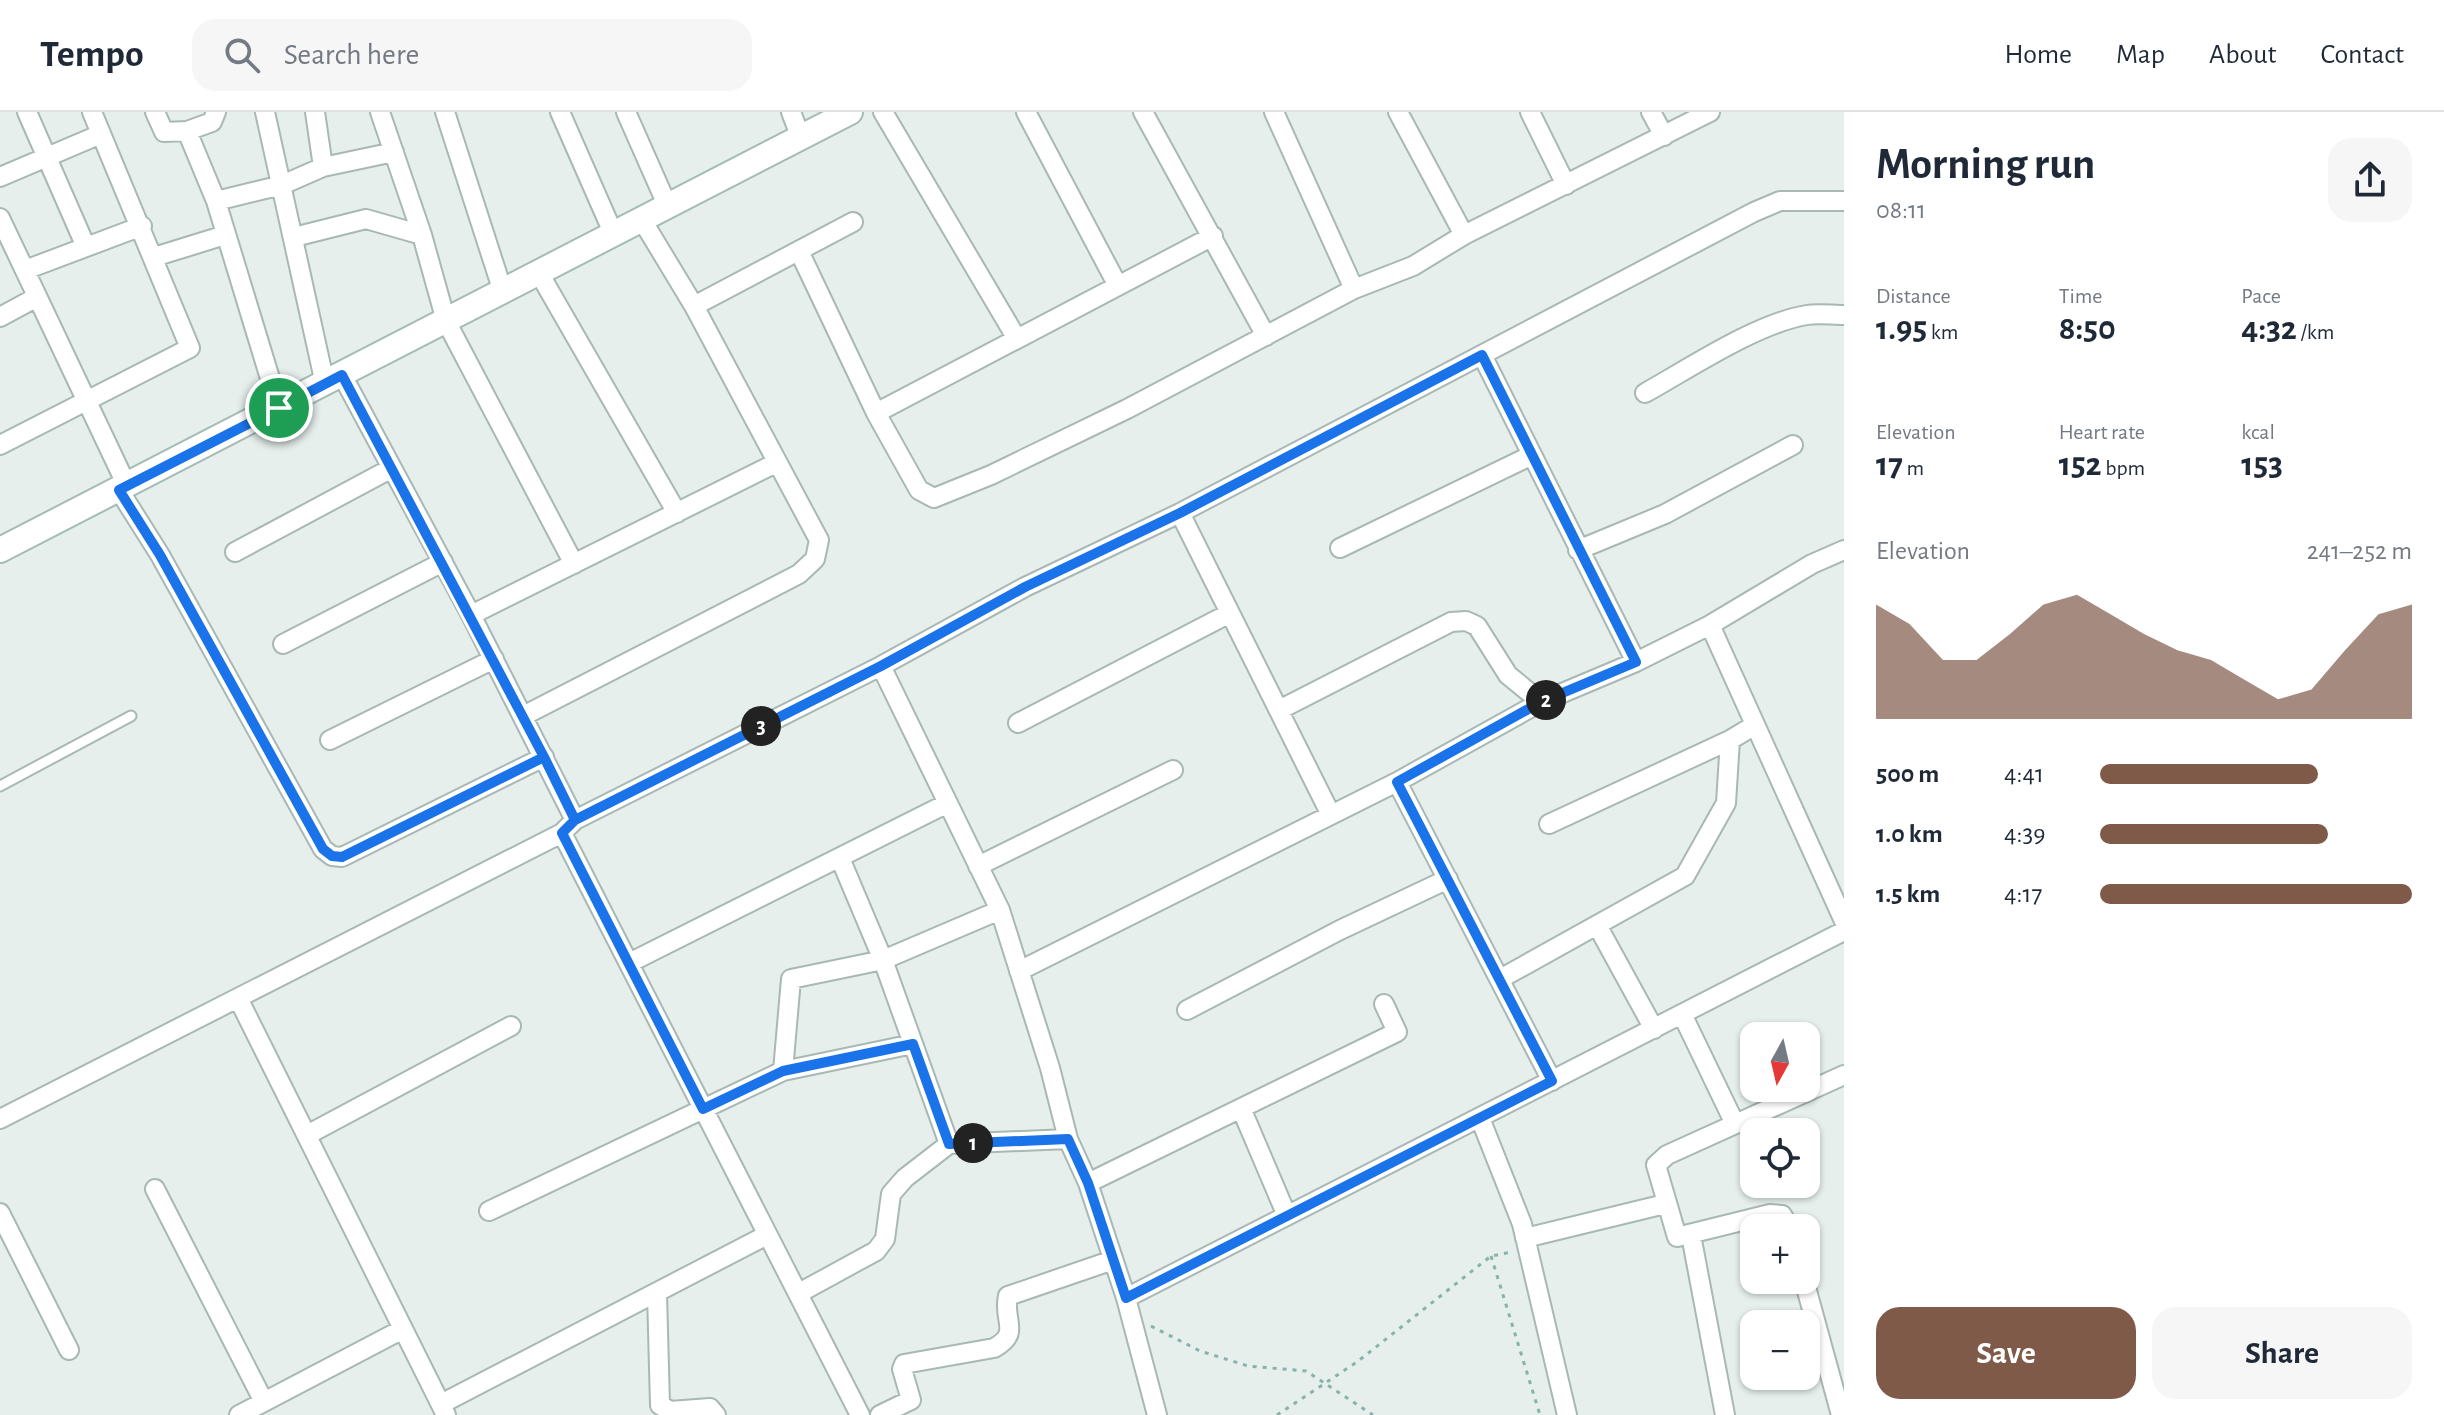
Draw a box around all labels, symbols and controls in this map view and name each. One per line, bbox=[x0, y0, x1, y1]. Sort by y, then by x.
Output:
search box bbox=[192, 19, 752, 91]
icon: search bbox=[220, 33, 264, 77]
text: Tempo bbox=[40, 36, 144, 74]
text: Search here bbox=[284, 40, 419, 70]
text: Home bbox=[2005, 41, 2072, 69]
text: Map bbox=[2116, 41, 2165, 69]
text: About bbox=[2209, 41, 2277, 69]
text: Contact bbox=[2321, 41, 2404, 69]
button: share bbox=[2328, 138, 2412, 222]
text: Morning run bbox=[1876, 143, 2095, 187]
text: 08:11 bbox=[1876, 197, 1926, 223]
text: Distance bbox=[1876, 285, 1951, 307]
text: Time bbox=[2059, 285, 2103, 307]
text: Pace bbox=[2241, 285, 2281, 307]
text: 1.95 bbox=[1876, 312, 1927, 346]
text: 8:50 bbox=[2059, 312, 2116, 346]
text: 4:32 bbox=[2241, 312, 2297, 346]
text: km bbox=[1927, 321, 1958, 343]
text: /km bbox=[2297, 321, 2334, 343]
pin bbox=[245, 374, 313, 442]
icon: arrive bbox=[257, 386, 301, 430]
text: Elevation bbox=[1876, 421, 1956, 443]
text: Heart rate bbox=[2059, 421, 2145, 443]
text: kcal bbox=[2241, 421, 2275, 443]
text: 17 bbox=[1876, 448, 1903, 482]
text: 152 bbox=[2059, 448, 2102, 482]
text: 153 bbox=[2241, 448, 2283, 482]
text: m bbox=[1903, 457, 1924, 479]
text: bpm bbox=[2102, 457, 2145, 479]
text: Elevation bbox=[1876, 538, 1970, 564]
text: 241–252 m bbox=[2307, 538, 2412, 564]
pin: 2 bbox=[1526, 680, 1566, 720]
text: 2 bbox=[1541, 689, 1551, 711]
pin: 3 bbox=[741, 706, 781, 746]
text: 3 bbox=[756, 715, 766, 737]
text: 500 m bbox=[1876, 761, 1939, 787]
text: 4:41 bbox=[2004, 761, 2044, 787]
text: 1.0 km bbox=[1876, 821, 1943, 847]
text: 4:39 bbox=[2004, 821, 2045, 847]
text: 1.5 km bbox=[1876, 881, 1940, 907]
text: 4:17 bbox=[2004, 881, 2042, 907]
north arrow bbox=[1740, 1022, 1820, 1102]
map controls bbox=[1740, 1022, 1820, 1390]
button: locate bbox=[1740, 1118, 1820, 1198]
pin: 1 bbox=[953, 1123, 993, 1163]
text: 1 bbox=[969, 1132, 977, 1154]
button: + bbox=[1740, 1214, 1820, 1294]
button: Save bbox=[1876, 1307, 2136, 1399]
button: Share bbox=[2152, 1307, 2412, 1399]
button: − bbox=[1740, 1310, 1820, 1390]

